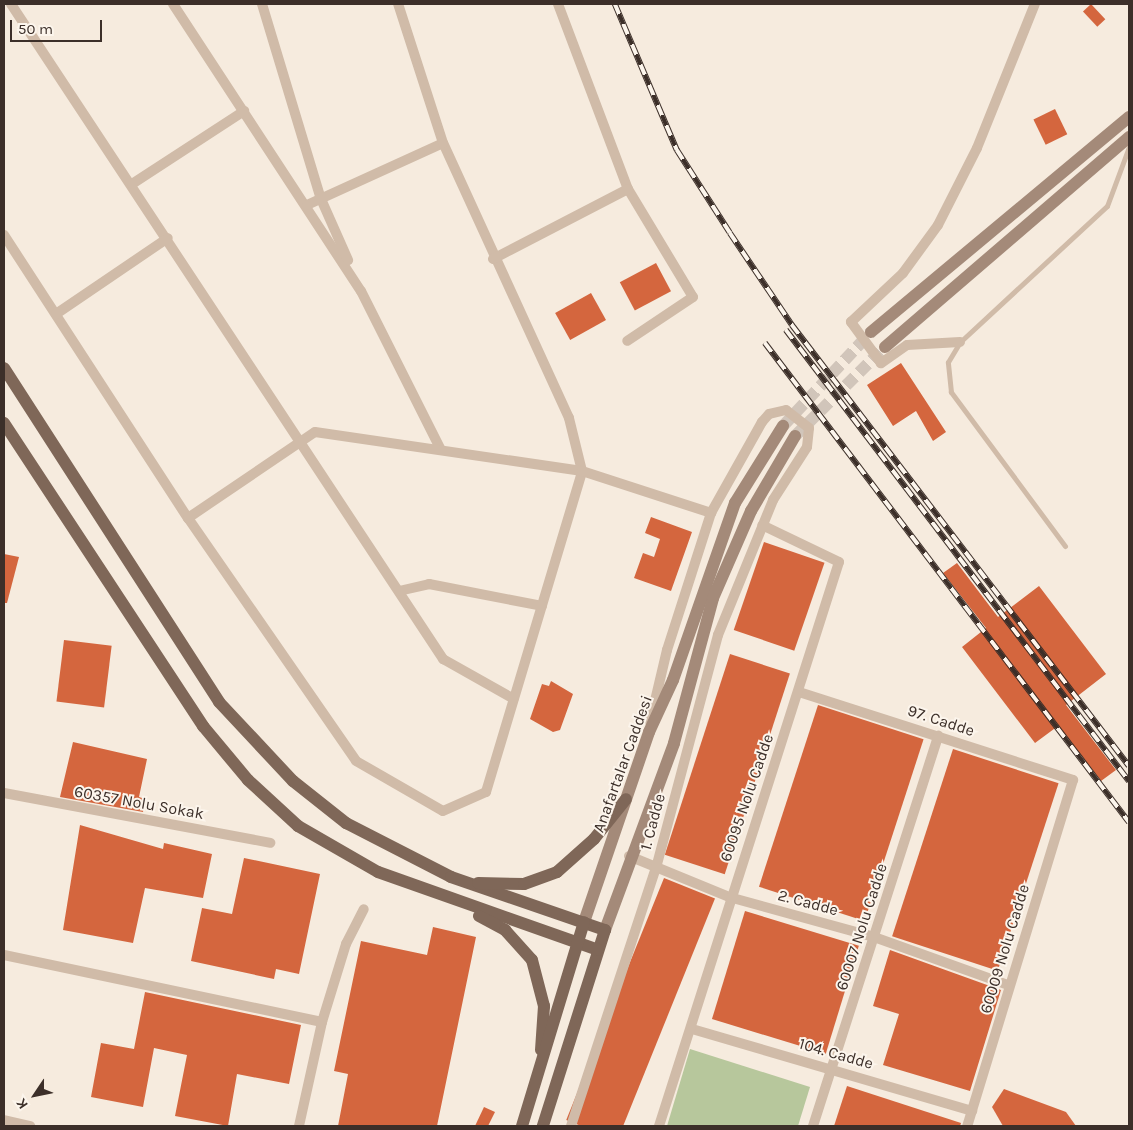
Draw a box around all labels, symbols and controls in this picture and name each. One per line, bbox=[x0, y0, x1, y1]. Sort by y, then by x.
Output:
scale bar bbox=[12, 10, 105, 42]
text: 50 m bbox=[18, 20, 53, 38]
street label: Anafartalar Caddesi bbox=[589, 693, 657, 835]
street label: 97. Cadde bbox=[905, 701, 977, 741]
street label: 60095 Nolu Cadde bbox=[716, 732, 778, 864]
street label: 60357 Nolu Sokak bbox=[73, 782, 205, 824]
street label: 1. Cadde bbox=[636, 792, 670, 852]
street label: 60007 Nolu Cadde bbox=[832, 861, 892, 993]
street label: 60009 Nolu Cadde bbox=[976, 882, 1034, 1016]
street label: 2. Cadde bbox=[776, 886, 840, 920]
street label: 104. Cadde bbox=[797, 1034, 875, 1074]
north arrow bbox=[10, 1070, 60, 1120]
text: K bbox=[13, 1095, 32, 1112]

